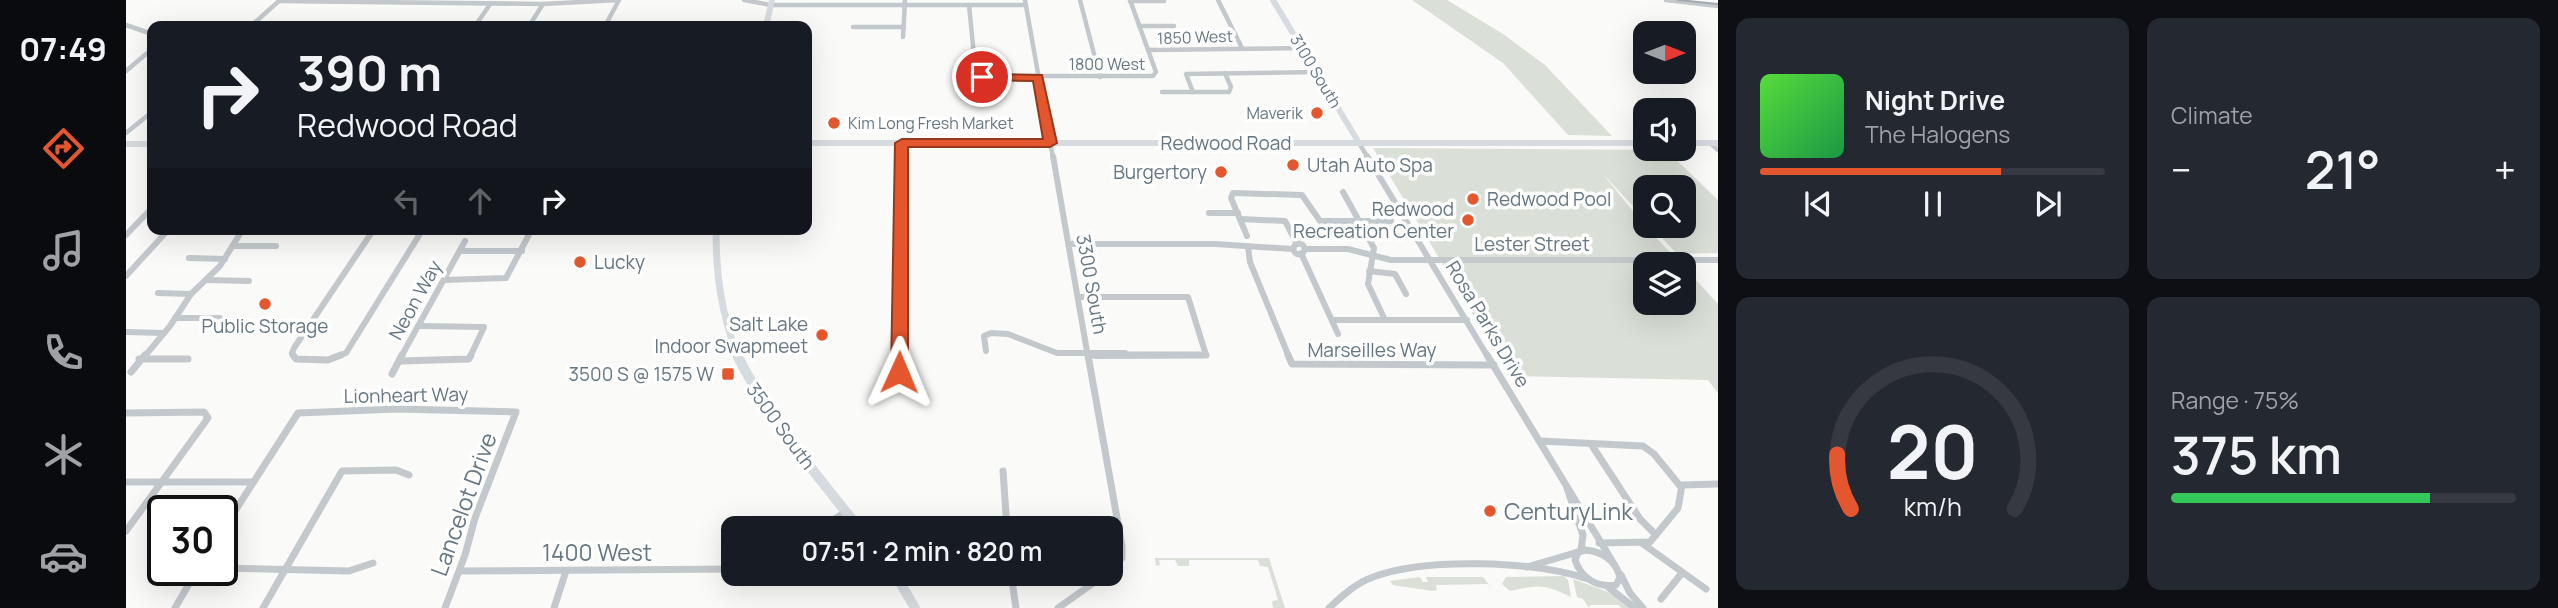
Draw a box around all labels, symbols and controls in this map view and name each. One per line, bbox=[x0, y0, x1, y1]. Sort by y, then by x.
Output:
north arrow bbox=[1633, 21, 1696, 84]
map controls bbox=[1633, 21, 1696, 315]
street label: 1850 West bbox=[1157, 25, 1233, 49]
text: 07:49 bbox=[19, 27, 107, 71]
street label: 3100 South bbox=[1285, 30, 1347, 112]
text: 390 m bbox=[297, 39, 442, 106]
pin bbox=[952, 47, 1012, 107]
icon: right bbox=[182, 49, 273, 140]
street label: 1800 West bbox=[1069, 53, 1145, 75]
icon: arrive bbox=[963, 58, 1001, 96]
text: Night Drive bbox=[1865, 82, 2005, 118]
button: sound bbox=[1633, 98, 1696, 161]
text: Climate bbox=[2171, 99, 2253, 131]
place label: Maverik bbox=[1246, 102, 1304, 124]
text: Redwood Road bbox=[297, 103, 518, 147]
marker: Maverik bbox=[1309, 105, 1325, 121]
place label: Kim Long Fresh Market bbox=[848, 112, 1014, 134]
marker: Kim Long Fresh Market bbox=[826, 115, 842, 131]
text: The Halogens bbox=[1865, 118, 2010, 150]
icon: directions bbox=[39, 124, 88, 173]
street label: Redwood Road bbox=[1160, 130, 1292, 156]
text: 21° bbox=[2305, 134, 2381, 205]
text: − bbox=[2171, 143, 2192, 195]
text: + bbox=[2494, 143, 2516, 195]
place label: Utah Auto Spa bbox=[1307, 152, 1433, 178]
marker: Utah Auto Spa bbox=[1285, 157, 1301, 173]
place label: Burgertory bbox=[1113, 159, 1207, 185]
marker: Burgertory bbox=[1213, 164, 1229, 180]
button: search bbox=[1633, 175, 1696, 238]
icon: left bbox=[388, 182, 426, 220]
icon: ahead bbox=[461, 182, 499, 220]
icon: right bbox=[534, 182, 572, 220]
icon: previous bbox=[1799, 185, 1837, 223]
icon: pause bbox=[1914, 185, 1952, 223]
icon: next bbox=[2029, 185, 2067, 223]
place label: Redwood Pool bbox=[1487, 186, 1611, 212]
marker: Redwood Pool bbox=[1465, 191, 1481, 207]
place label: Redwood Recreation Center bbox=[1293, 196, 1454, 244]
marker: Redwood Recreation Center bbox=[1460, 212, 1476, 228]
icon: music bbox=[39, 226, 88, 275]
street label: Lester Street bbox=[1474, 231, 1590, 257]
street label: 3300 South bbox=[1070, 232, 1114, 336]
place label: Lucky bbox=[594, 249, 645, 275]
button: layers bbox=[1633, 252, 1696, 315]
marker: Lucky bbox=[572, 254, 588, 270]
street label: Neon Way bbox=[382, 255, 448, 345]
street label: Rosa Parks Drive bbox=[1440, 256, 1536, 392]
marker: Public Storage bbox=[257, 296, 273, 312]
place label: Salt Lake Indoor Swapmeet bbox=[655, 311, 808, 359]
place label: Public Storage bbox=[202, 313, 328, 339]
marker: Salt Lake Indoor Swapmeet bbox=[814, 327, 830, 343]
icon: phone bbox=[39, 328, 88, 377]
position arrow bbox=[862, 335, 936, 409]
street label: Marseilles Way bbox=[1307, 337, 1437, 363]
place label: 3500 S @ 1575 W bbox=[569, 361, 714, 387]
marker: 3500 S @ 1575 W bbox=[720, 366, 736, 382]
street label: 3500 South bbox=[741, 377, 821, 475]
street label: Lionheart Way bbox=[343, 381, 469, 409]
text: Range · 75% bbox=[2171, 384, 2299, 416]
text: 20 bbox=[1887, 402, 1978, 502]
text: 375 km bbox=[2171, 419, 2342, 490]
street label: Lancelot Drive bbox=[422, 428, 504, 580]
icon: climate bbox=[39, 430, 88, 479]
text: km/h bbox=[1903, 489, 1962, 524]
speed limit sign: 30 bbox=[147, 495, 238, 586]
place label: CenturyLink bbox=[1504, 495, 1633, 527]
marker: CenturyLink bbox=[1482, 503, 1498, 519]
icon: car bbox=[39, 532, 88, 581]
text: 07:51 · 2 min · 820 m bbox=[802, 533, 1042, 569]
street label: 1400 West bbox=[542, 536, 652, 568]

